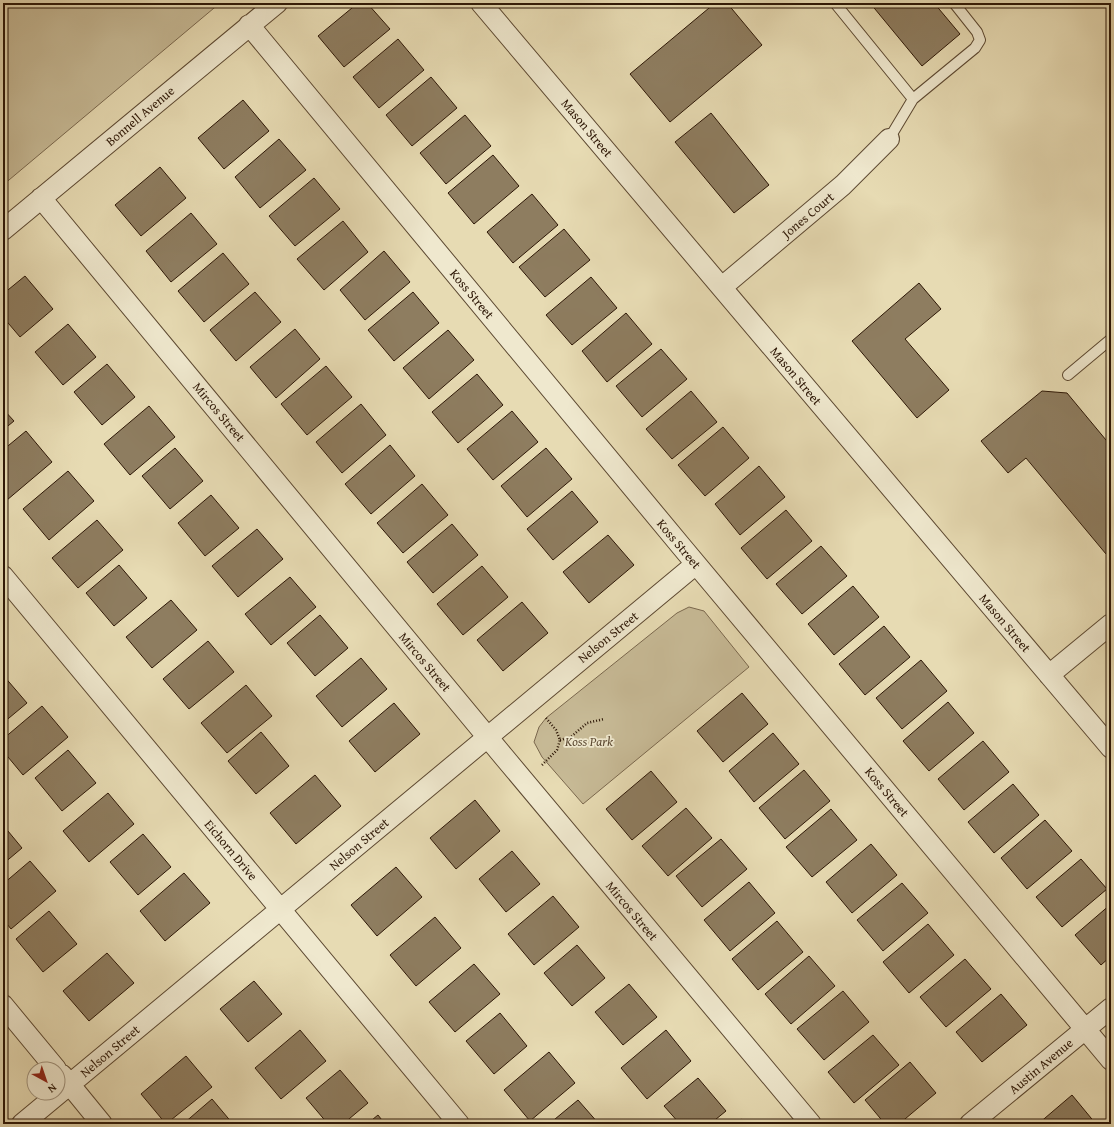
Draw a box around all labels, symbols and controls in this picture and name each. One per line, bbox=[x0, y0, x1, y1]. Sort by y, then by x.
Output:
street label: Bonnell Avenue bbox=[101, 81, 179, 151]
street label: Mason Street bbox=[557, 94, 618, 162]
street label: Jones Court bbox=[776, 187, 838, 244]
street label: Koss Street bbox=[445, 265, 499, 324]
street label: Mason Street bbox=[766, 342, 827, 410]
street label: Mircos Street bbox=[188, 378, 250, 446]
street label: Koss Street bbox=[652, 515, 706, 574]
street label: Mason Street bbox=[975, 589, 1036, 657]
street label: Nelson Street bbox=[574, 606, 643, 667]
street label: Mircos Street bbox=[394, 628, 456, 696]
park label: Koss Park bbox=[564, 732, 613, 751]
street label: Koss Street bbox=[860, 763, 914, 822]
street label: Nelson Street bbox=[325, 813, 393, 875]
street label: Eichorn Drive bbox=[200, 815, 262, 885]
street label: Mircos Street bbox=[601, 877, 663, 945]
street label: Nelson Street bbox=[76, 1020, 144, 1082]
street label: Austin Avenue bbox=[1005, 1034, 1077, 1098]
north arrow bbox=[26, 1061, 66, 1101]
text: N bbox=[44, 1080, 60, 1098]

